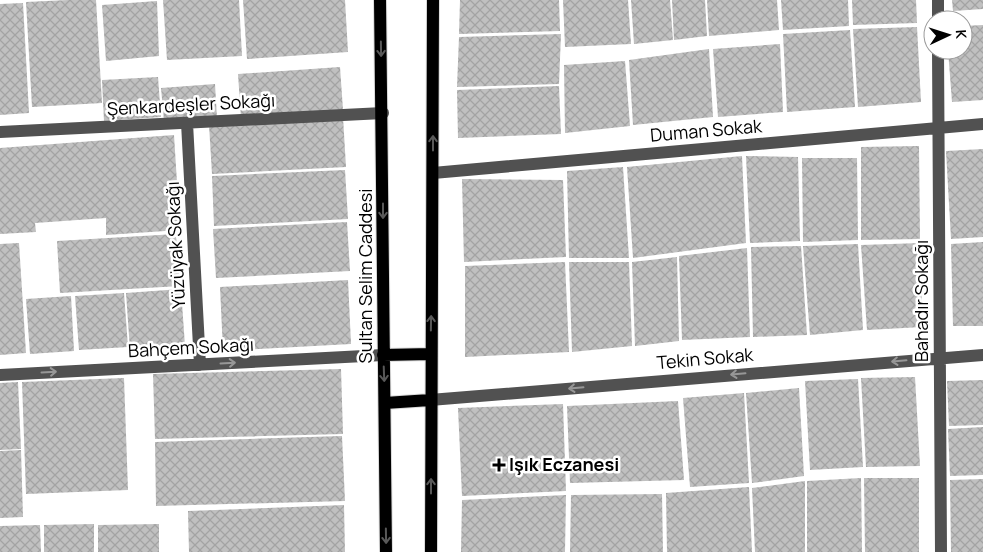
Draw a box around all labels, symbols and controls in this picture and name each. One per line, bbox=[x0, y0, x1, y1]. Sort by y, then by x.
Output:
north arrow bbox=[923, 10, 973, 60]
text: K bbox=[952, 29, 971, 40]
one-way arrow bbox=[376, 40, 386, 56]
street label: Şenkardeşler Sokağı bbox=[106, 88, 276, 120]
street label: Duman Sokak bbox=[649, 113, 764, 147]
one-way arrow bbox=[428, 136, 438, 152]
street label: Yüzüyak Sokağı bbox=[160, 181, 190, 309]
street label: Sultan Selim Caddesi bbox=[353, 189, 377, 363]
one-way arrow bbox=[378, 202, 388, 219]
street label: Bahadır Sokağı bbox=[909, 240, 933, 362]
one-way arrow bbox=[426, 316, 436, 332]
street label: Bahçem Sokağı bbox=[127, 332, 255, 362]
street label: Tekin Sokak bbox=[656, 342, 755, 374]
one-way arrow bbox=[892, 356, 908, 365]
one-way arrow bbox=[220, 359, 236, 368]
one-way arrow bbox=[379, 365, 388, 381]
one-way arrow bbox=[40, 368, 56, 377]
one-way arrow bbox=[730, 370, 746, 379]
one-way arrow bbox=[568, 383, 584, 393]
place label: Işık Eczanesi bbox=[509, 452, 619, 476]
marker: Işık Eczanesi bbox=[493, 459, 505, 471]
one-way arrow bbox=[426, 478, 436, 494]
one-way arrow bbox=[381, 528, 391, 544]

